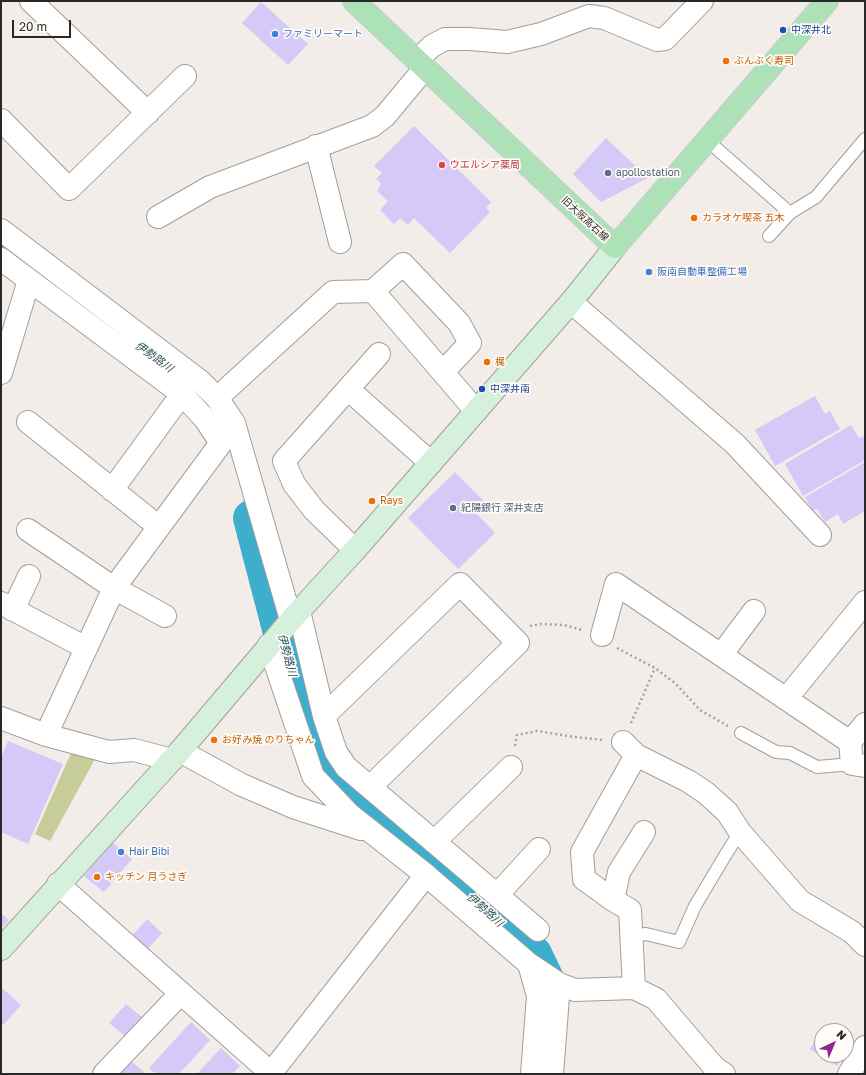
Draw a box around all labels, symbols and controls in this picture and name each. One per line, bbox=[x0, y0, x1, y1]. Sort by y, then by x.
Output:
scale bar bbox=[14, 12, 73, 38]
text: 20 m bbox=[19, 19, 47, 34]
place label: 中深井北 bbox=[791, 24, 831, 36]
marker: 中深井北 bbox=[778, 25, 788, 35]
place label: ファミリーマート bbox=[283, 28, 363, 40]
marker: ファミリーマート bbox=[270, 29, 280, 39]
place label: ぶんぶく寿司 bbox=[734, 55, 794, 67]
marker: ぶんぶく寿司 bbox=[721, 56, 731, 66]
place label: ウエルシア薬局 bbox=[450, 159, 520, 171]
marker: ウエルシア薬局 bbox=[437, 160, 447, 170]
place label: apollostation bbox=[616, 167, 680, 179]
marker: apollostation bbox=[603, 168, 613, 178]
street label: 旧大阪高石線 bbox=[559, 194, 611, 244]
place label: カラオケ喫茶 五木 bbox=[702, 212, 784, 224]
marker: カラオケ喫茶 五木 bbox=[689, 213, 699, 223]
place label: 阪南自動車整備工場 bbox=[657, 266, 747, 278]
marker: 阪南自動車整備工場 bbox=[644, 267, 654, 277]
water label: 伊勢路川 bbox=[132, 339, 176, 375]
place label: 梶 bbox=[495, 356, 505, 368]
marker: 梶 bbox=[482, 357, 492, 367]
place label: 中深井南 bbox=[490, 383, 530, 395]
marker: 中深井南 bbox=[477, 384, 487, 394]
place label: Rays bbox=[380, 495, 403, 507]
marker: Rays bbox=[367, 496, 377, 506]
place label: 紀陽銀行 深井支店 bbox=[461, 502, 543, 514]
marker: 紀陽銀行 深井支店 bbox=[448, 503, 458, 513]
water label: 伊勢路川 bbox=[275, 632, 299, 678]
place label: お好み焼 のりちゃん bbox=[222, 734, 314, 746]
marker: お好み焼 のりちゃん bbox=[209, 735, 219, 745]
place label: Hair Bibi bbox=[129, 846, 170, 858]
marker: Hair Bibi bbox=[116, 847, 126, 857]
place label: キッチン 月うさぎ bbox=[105, 871, 187, 883]
marker: キッチン 月うさぎ bbox=[92, 872, 102, 882]
water label: 伊勢路川 bbox=[464, 890, 506, 930]
north arrow bbox=[814, 1023, 854, 1063]
text: N bbox=[834, 1027, 850, 1042]

